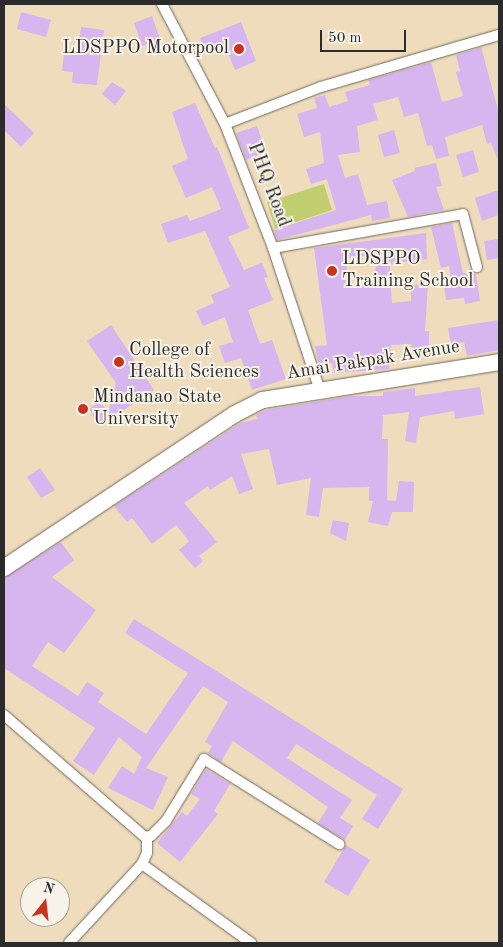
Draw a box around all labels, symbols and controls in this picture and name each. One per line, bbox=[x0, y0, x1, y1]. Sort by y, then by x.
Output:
scale bar bbox=[323, 20, 409, 52]
text: 50 m bbox=[328, 31, 362, 46]
place label: LDSPPO Motorpool bbox=[62, 38, 229, 60]
marker: LDSPPO Motorpool bbox=[233, 43, 245, 55]
street label: PHQ Road bbox=[241, 139, 295, 231]
place label: LDSPPO Training School bbox=[342, 249, 473, 293]
marker: LDSPPO Training School bbox=[326, 265, 338, 277]
street label: Amai Pakpak Avenue bbox=[285, 336, 461, 386]
place label: College of Health Sciences bbox=[129, 340, 259, 384]
marker: College of Health Sciences bbox=[113, 356, 125, 368]
place label: Mindanao State University bbox=[93, 387, 221, 431]
marker: Mindanao State University bbox=[77, 403, 89, 415]
north arrow bbox=[20, 877, 70, 927]
text: N bbox=[42, 880, 56, 897]

